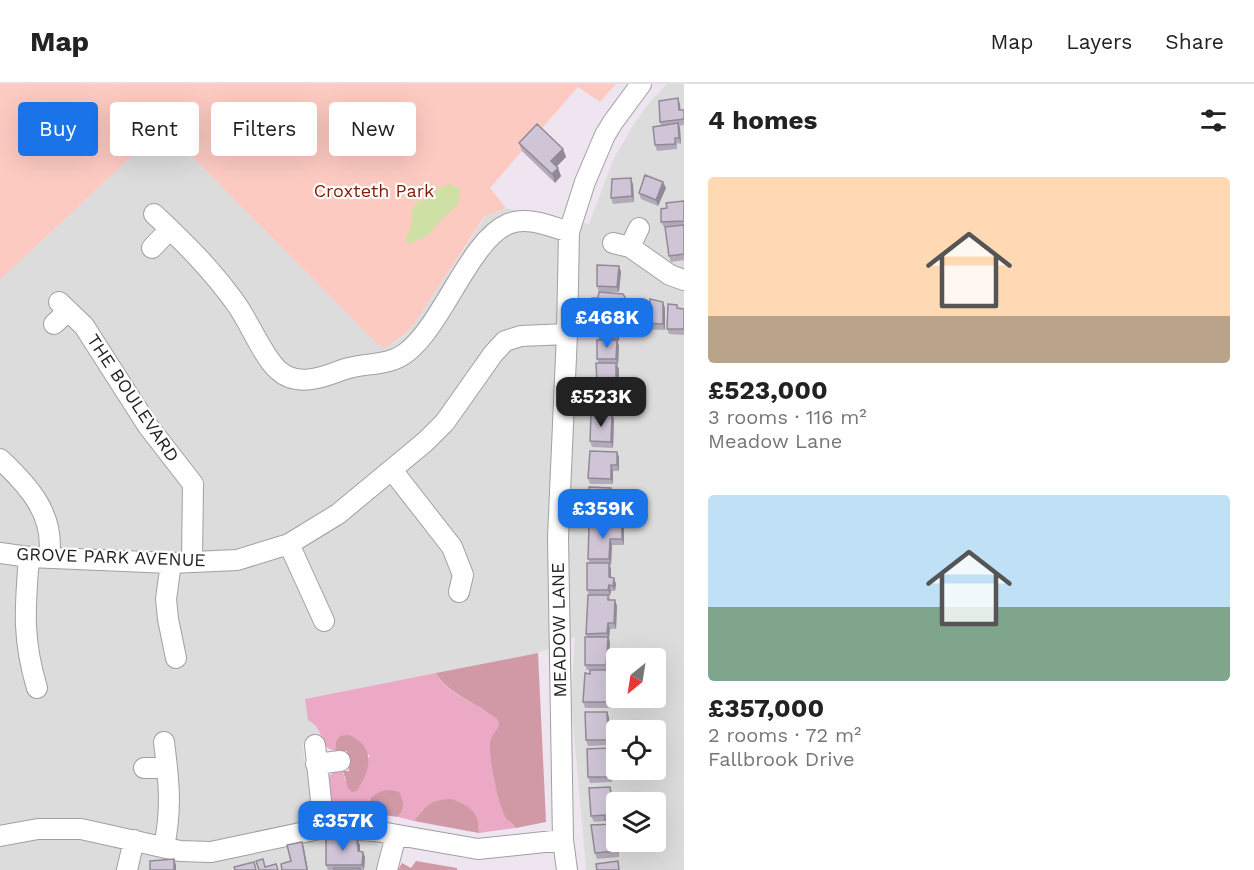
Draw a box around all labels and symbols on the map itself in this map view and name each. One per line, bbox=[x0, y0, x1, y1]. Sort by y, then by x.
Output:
park label: Croxteth Park bbox=[314, 180, 434, 201]
pin: £468K bbox=[565, 298, 649, 349]
street label: THE BOULEVARD bbox=[83, 330, 184, 465]
pin: £523K bbox=[559, 377, 643, 428]
pin: £359K bbox=[561, 489, 645, 540]
street label: GROVE PARK AVENUE bbox=[16, 543, 206, 570]
street label: MEADOW LANE bbox=[547, 562, 570, 698]
north arrow bbox=[606, 648, 666, 708]
pin: £357K bbox=[301, 801, 385, 852]

